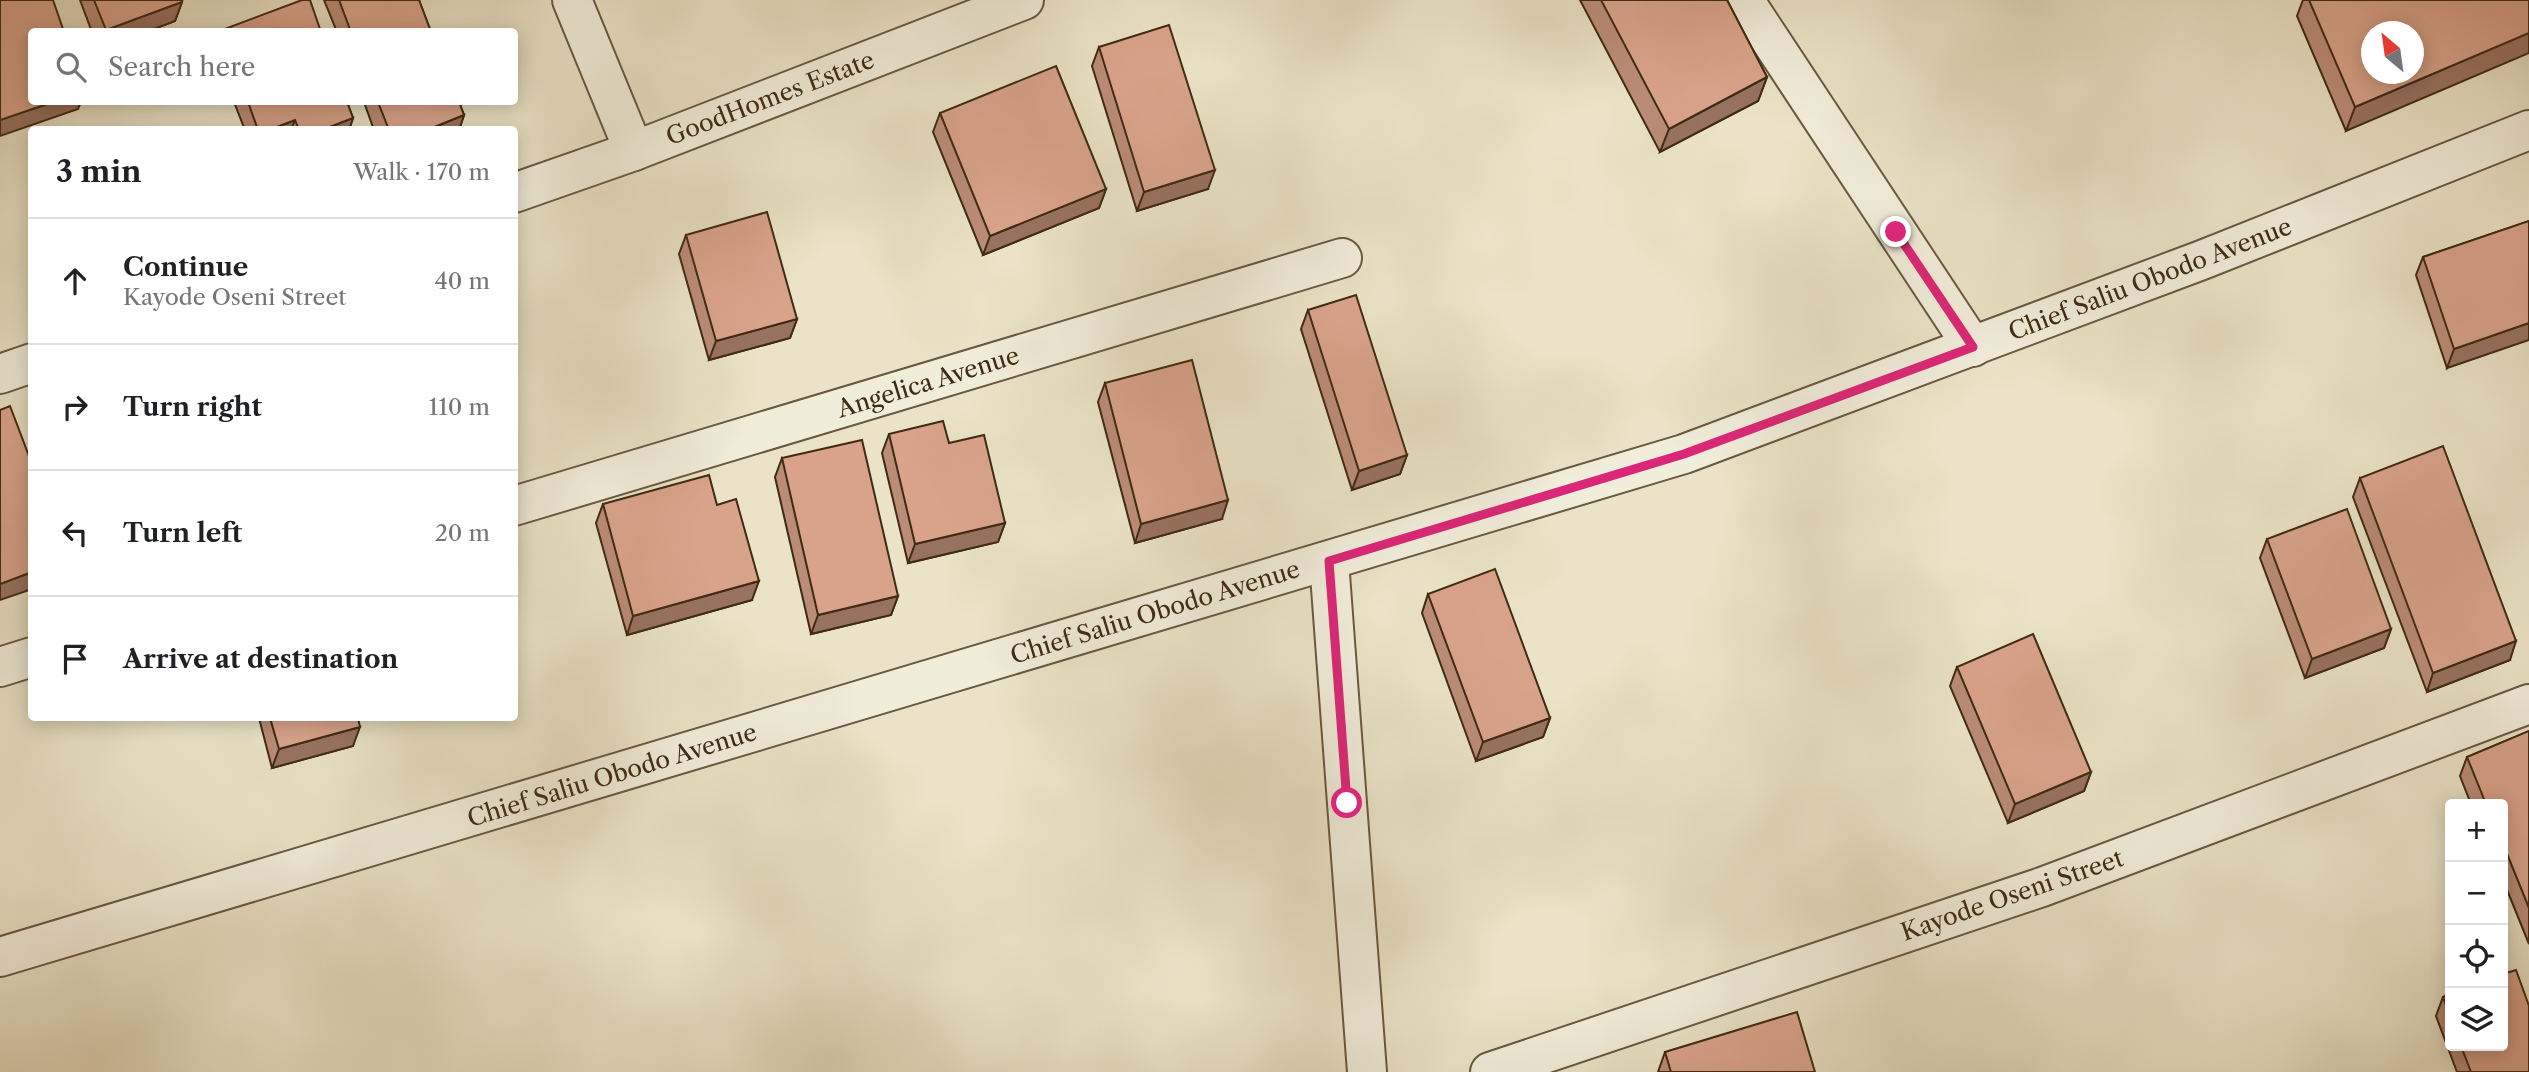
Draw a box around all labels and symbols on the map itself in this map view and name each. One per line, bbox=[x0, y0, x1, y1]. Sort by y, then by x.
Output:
north arrow bbox=[2361, 21, 2424, 84]
street label: GoodHomes Estate bbox=[662, 45, 878, 151]
street label: Chief Saliu Obodo Avenue bbox=[2004, 212, 2296, 346]
route end bbox=[1880, 216, 1911, 247]
street label: Angelica Avenue bbox=[832, 341, 1023, 424]
street label: Chief Saliu Obodo Avenue bbox=[1007, 554, 1303, 670]
street label: Chief Saliu Obodo Avenue bbox=[464, 717, 760, 833]
route start bbox=[1331, 787, 1362, 818]
street label: Kayode Oseni Street bbox=[1897, 843, 2127, 947]

